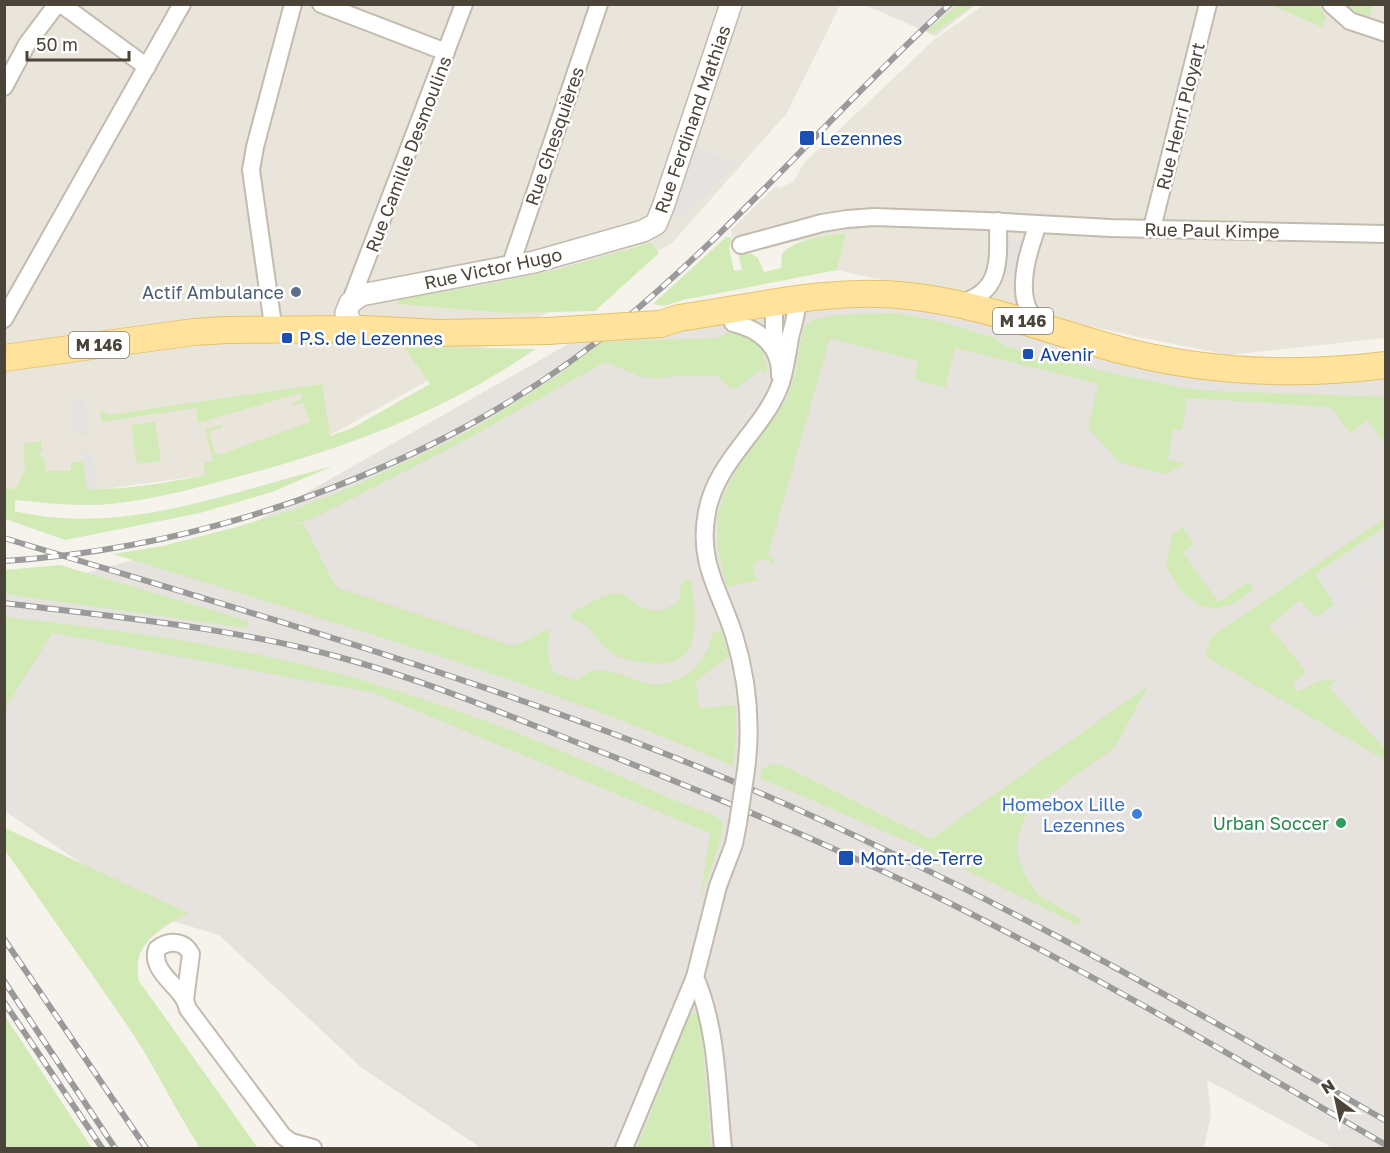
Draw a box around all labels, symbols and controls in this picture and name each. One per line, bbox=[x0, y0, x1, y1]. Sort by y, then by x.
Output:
street label: Rue Ferdinand Mathias bbox=[649, 22, 735, 216]
scale bar bbox=[27, 24, 129, 62]
text: 50 m bbox=[36, 33, 78, 55]
street label: Rue Henri Ployart bbox=[1151, 40, 1209, 192]
street label: Rue Camille Desmoulins bbox=[360, 53, 456, 255]
street label: Rue Ghesquières bbox=[520, 64, 588, 208]
place label: Lezennes bbox=[820, 127, 902, 149]
marker: Lezennes bbox=[798, 129, 816, 147]
street label: Rue Paul Kimpe bbox=[1144, 218, 1280, 242]
street label: Rue Victor Hugo bbox=[422, 243, 564, 293]
place label: Actif Ambulance bbox=[142, 281, 284, 303]
marker: Actif Ambulance bbox=[289, 285, 303, 299]
road number: M 146 bbox=[993, 308, 1053, 334]
place label: P.S. de Lezennes bbox=[299, 327, 443, 349]
marker: P.S. de Lezennes bbox=[280, 331, 294, 345]
road number: M 146 bbox=[69, 332, 129, 358]
place label: Avenir bbox=[1040, 343, 1094, 365]
marker: Avenir bbox=[1021, 347, 1035, 361]
place label: Homebox Lille Lezennes bbox=[1001, 793, 1125, 836]
marker: Homebox Lille Lezennes bbox=[1130, 807, 1144, 821]
place label: Urban Soccer bbox=[1213, 812, 1329, 834]
marker: Urban Soccer bbox=[1334, 816, 1348, 830]
place label: Mont-de-Terre bbox=[860, 847, 983, 869]
marker: Mont-de-Terre bbox=[837, 849, 855, 867]
north arrow bbox=[1306, 1069, 1366, 1129]
text: N bbox=[1317, 1075, 1338, 1098]

